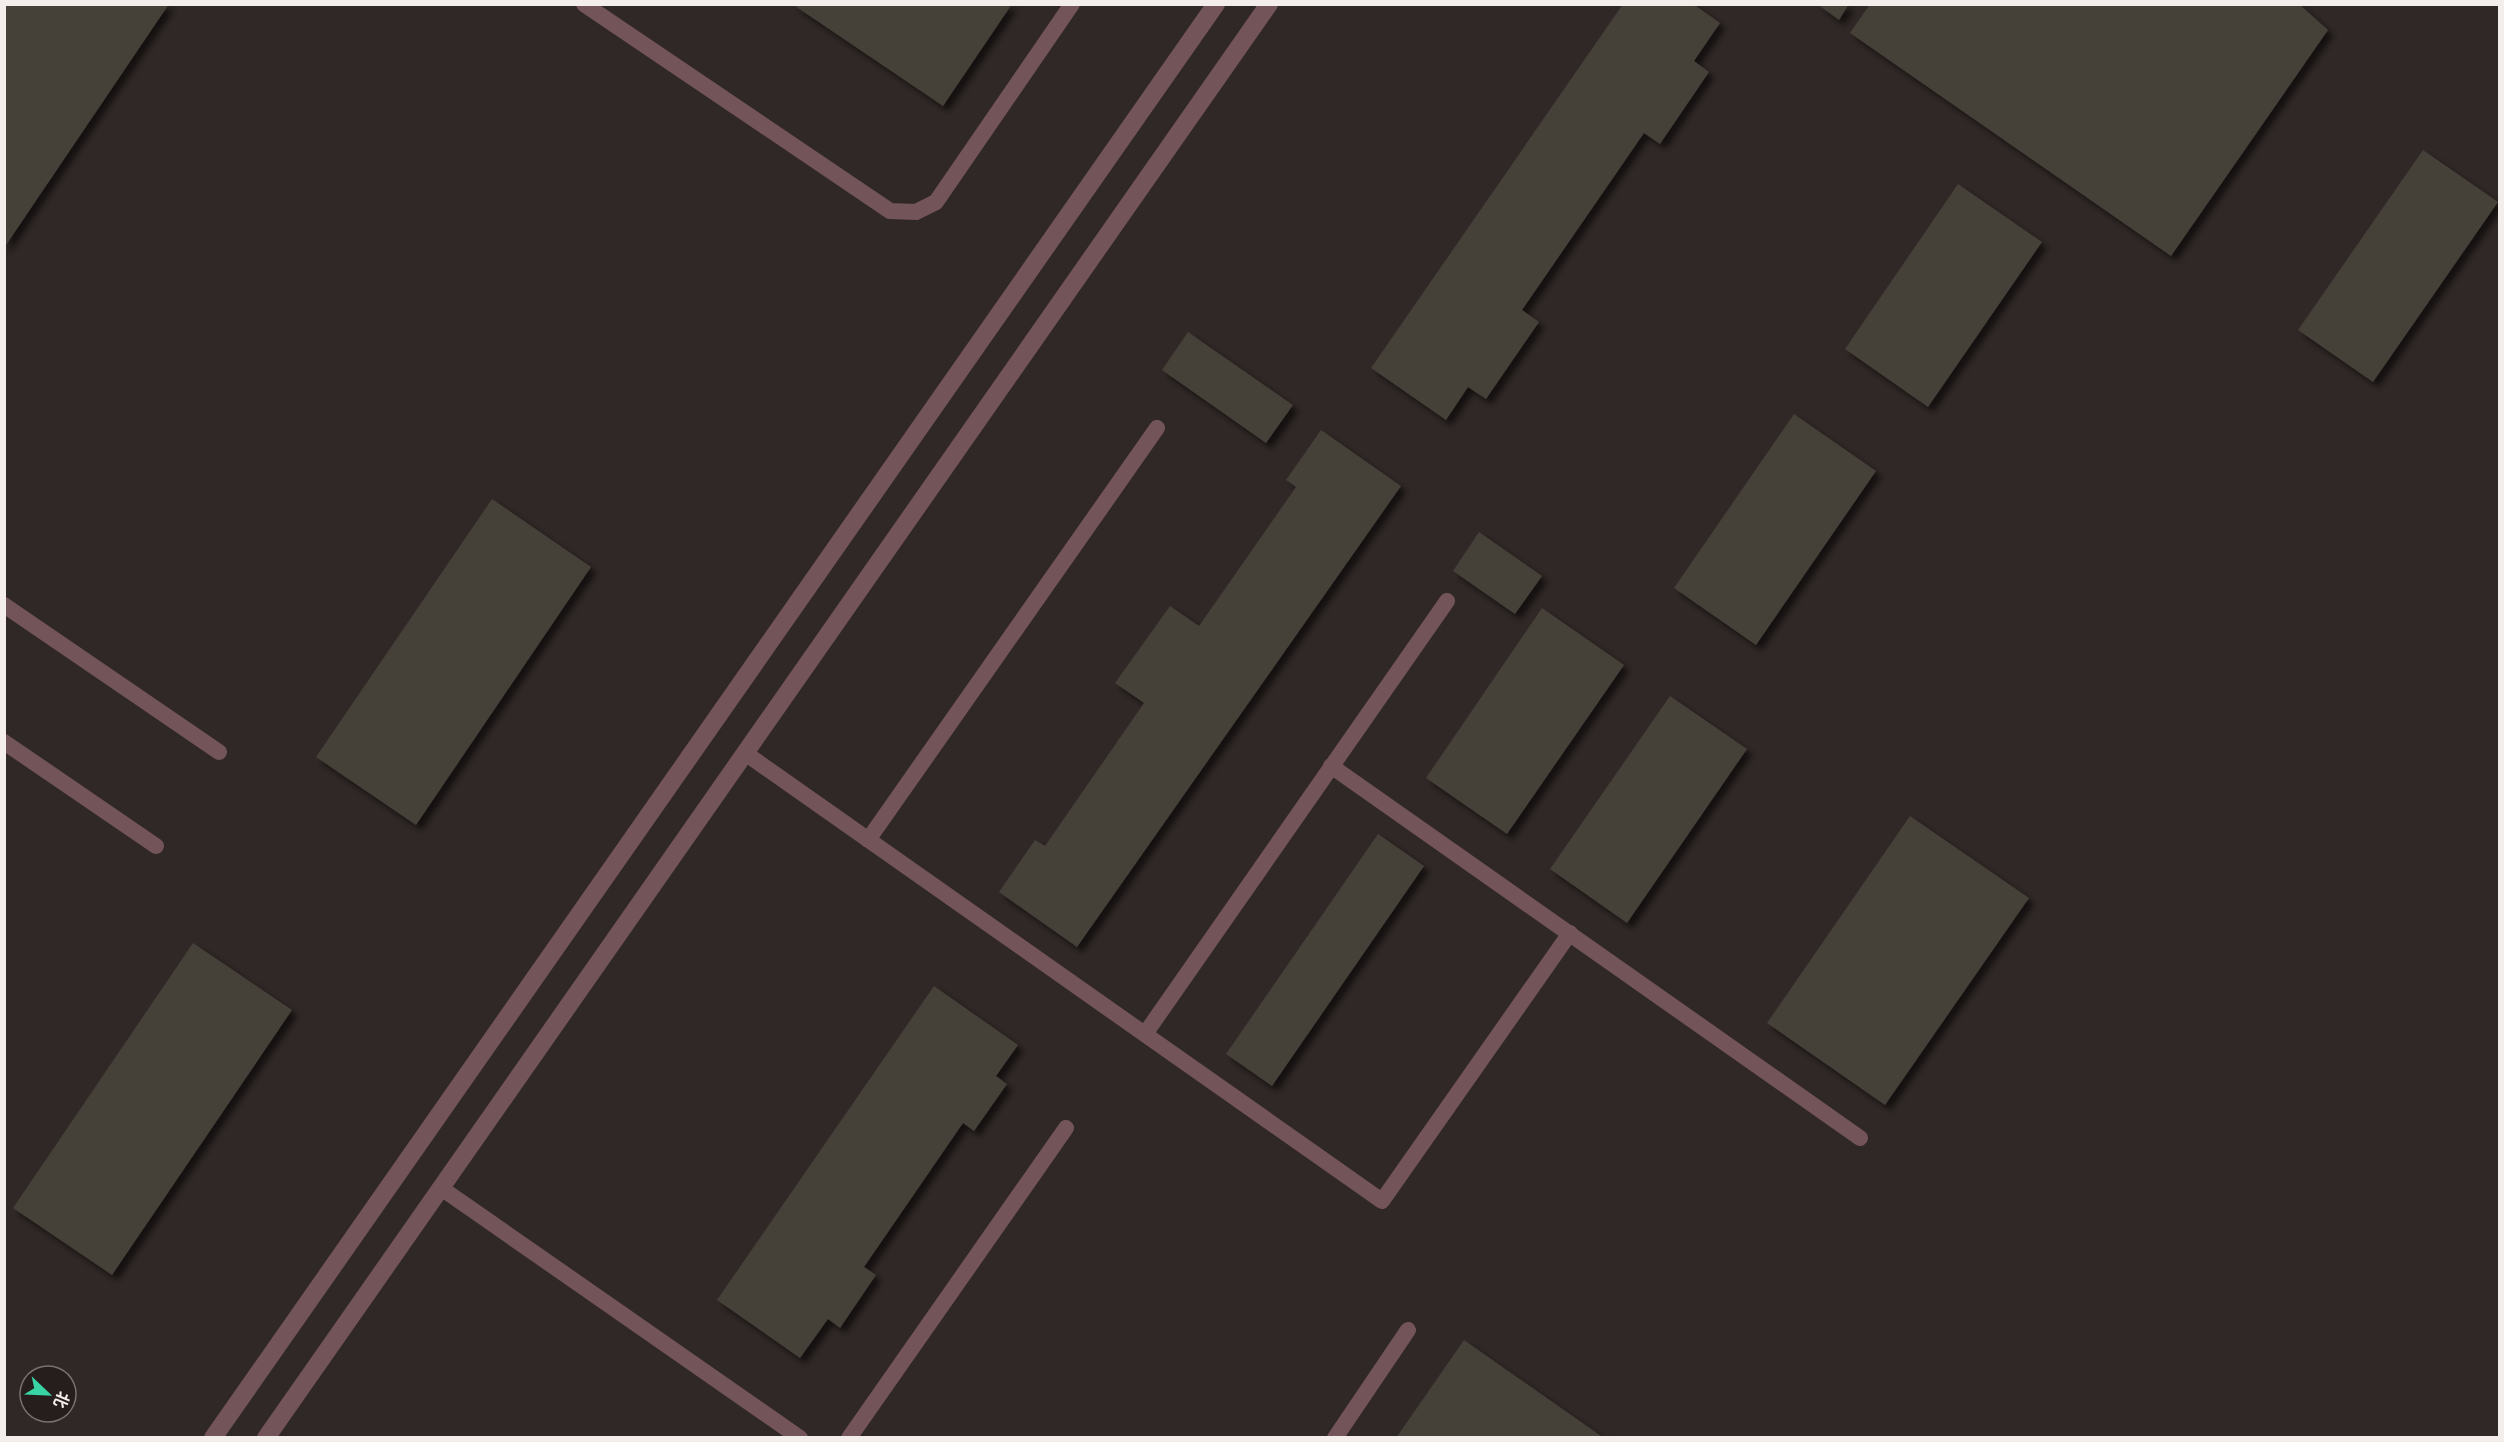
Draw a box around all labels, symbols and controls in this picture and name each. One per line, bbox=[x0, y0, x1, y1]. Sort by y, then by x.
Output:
north arrow bbox=[18, 1364, 78, 1424]
text: 北 bbox=[50, 1389, 73, 1411]

